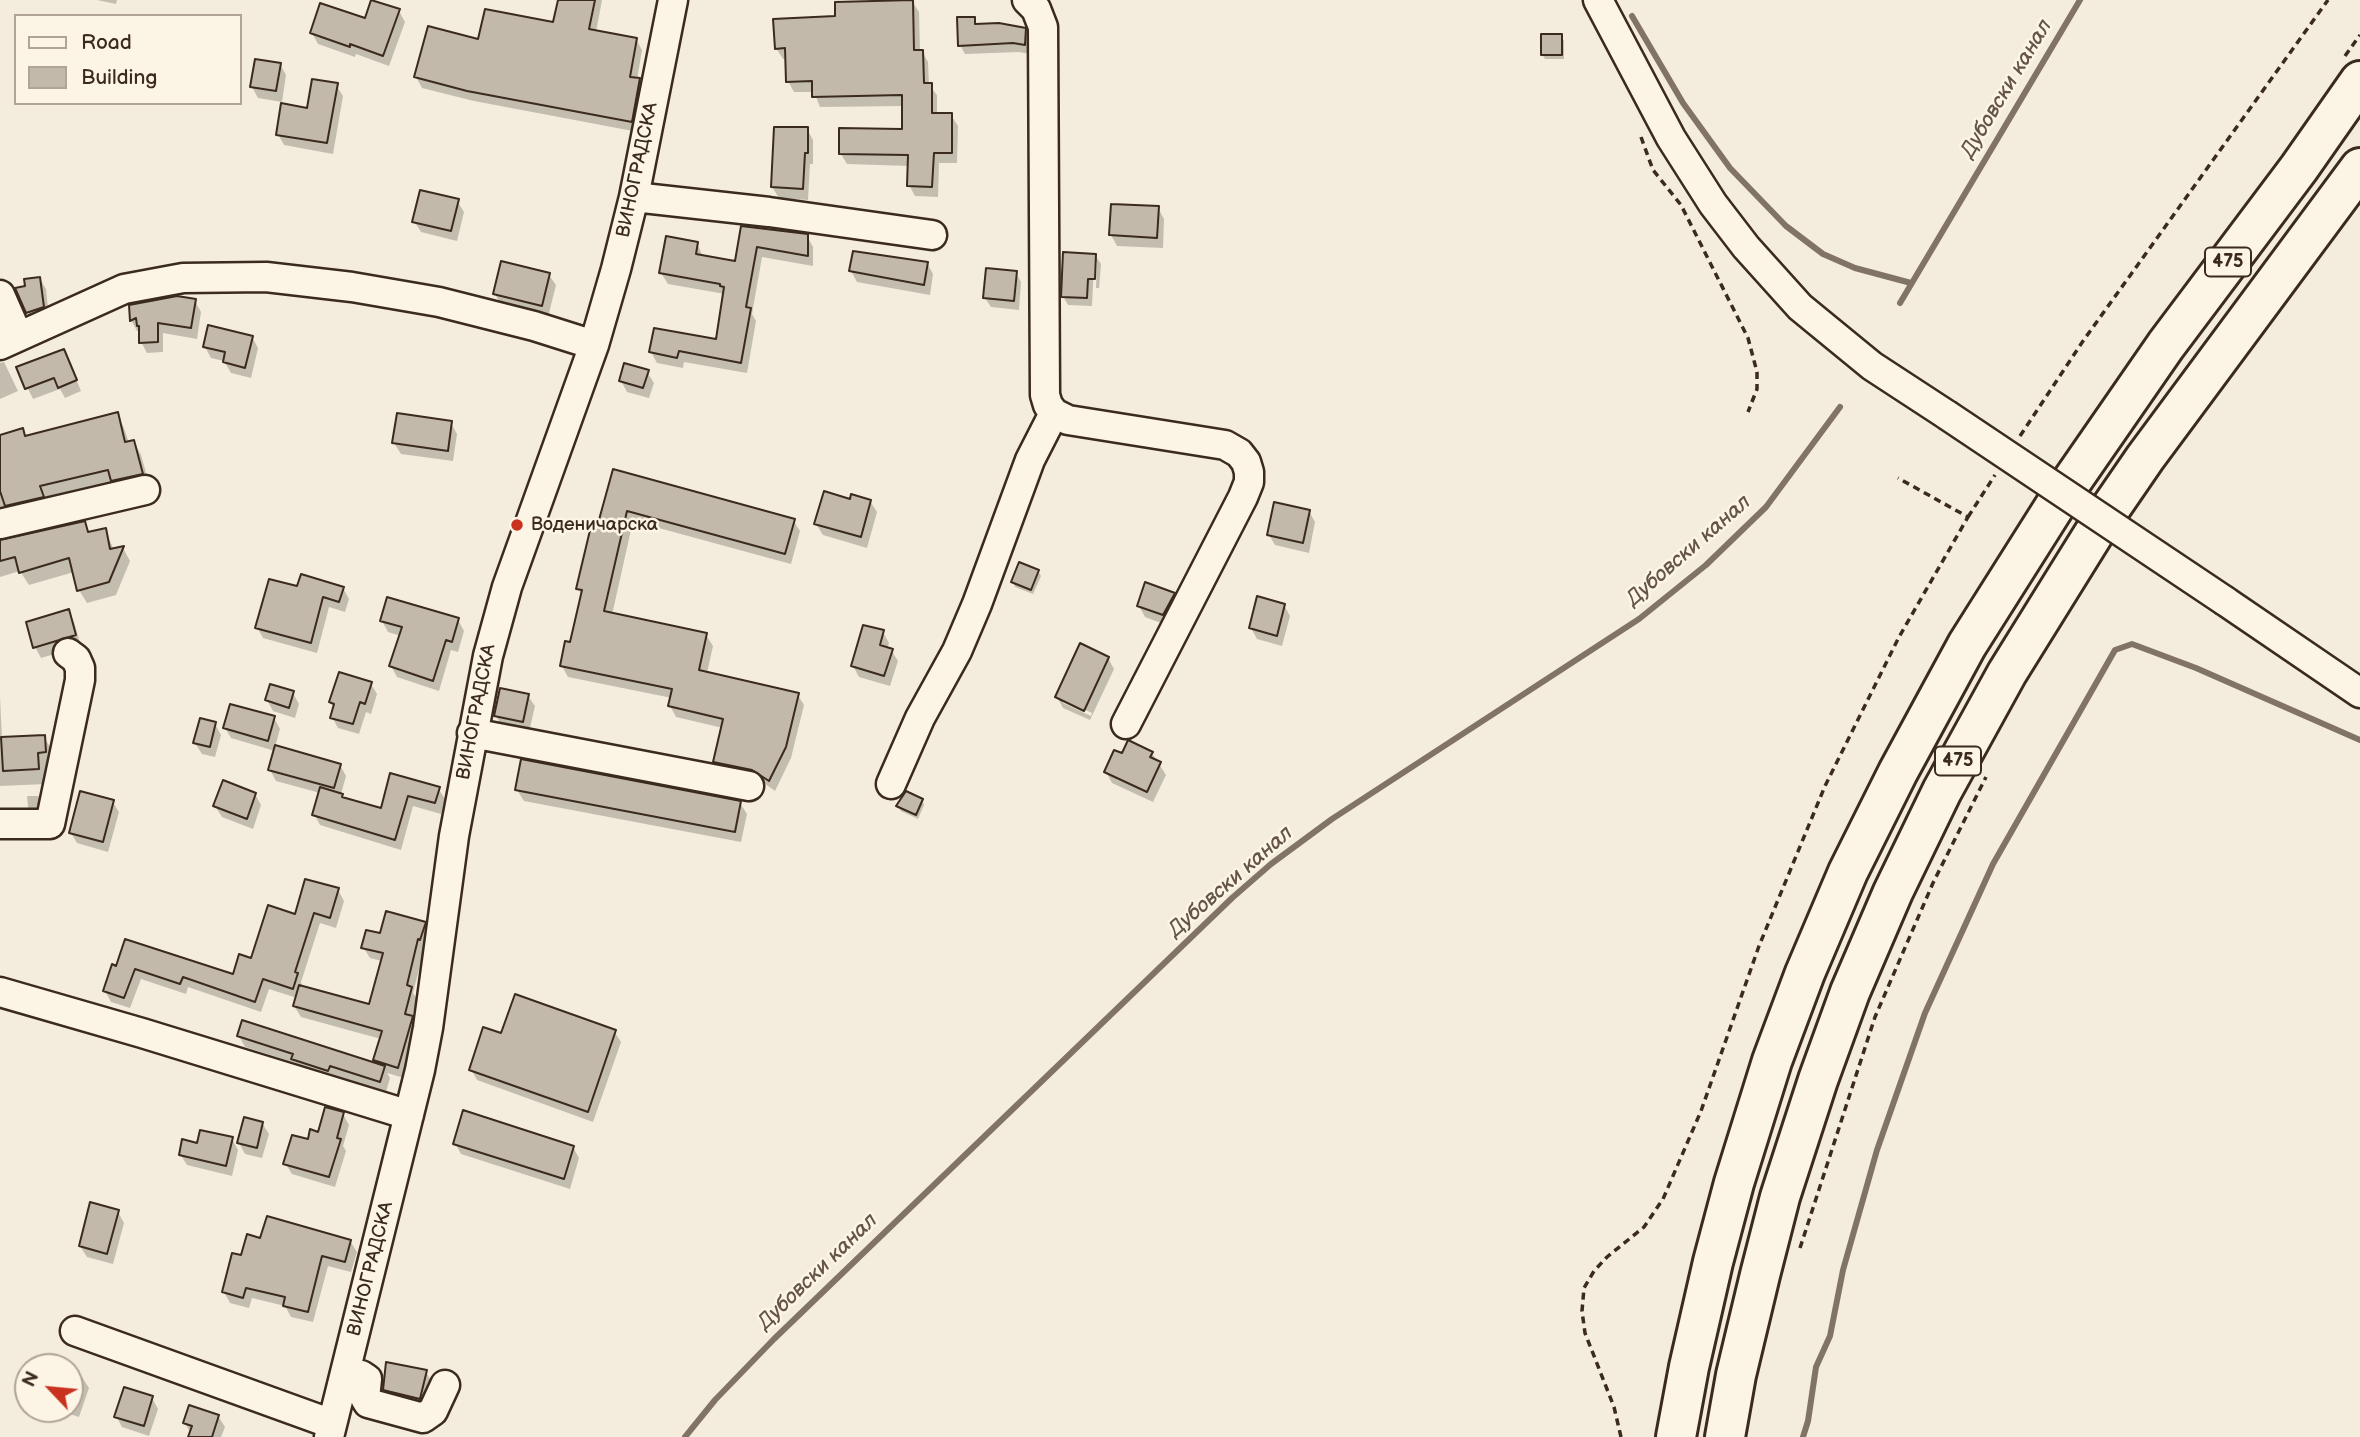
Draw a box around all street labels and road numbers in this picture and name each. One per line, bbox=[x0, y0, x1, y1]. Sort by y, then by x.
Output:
street label: ВИНОГРАДСКА bbox=[613, 100, 663, 240]
road number: 475 bbox=[2205, 248, 2251, 276]
street label: ВИНОГРАДСКА bbox=[453, 642, 501, 782]
road number: 475 bbox=[1935, 746, 1981, 776]
street label: ВИНОГРАДСКА bbox=[343, 1199, 399, 1339]

